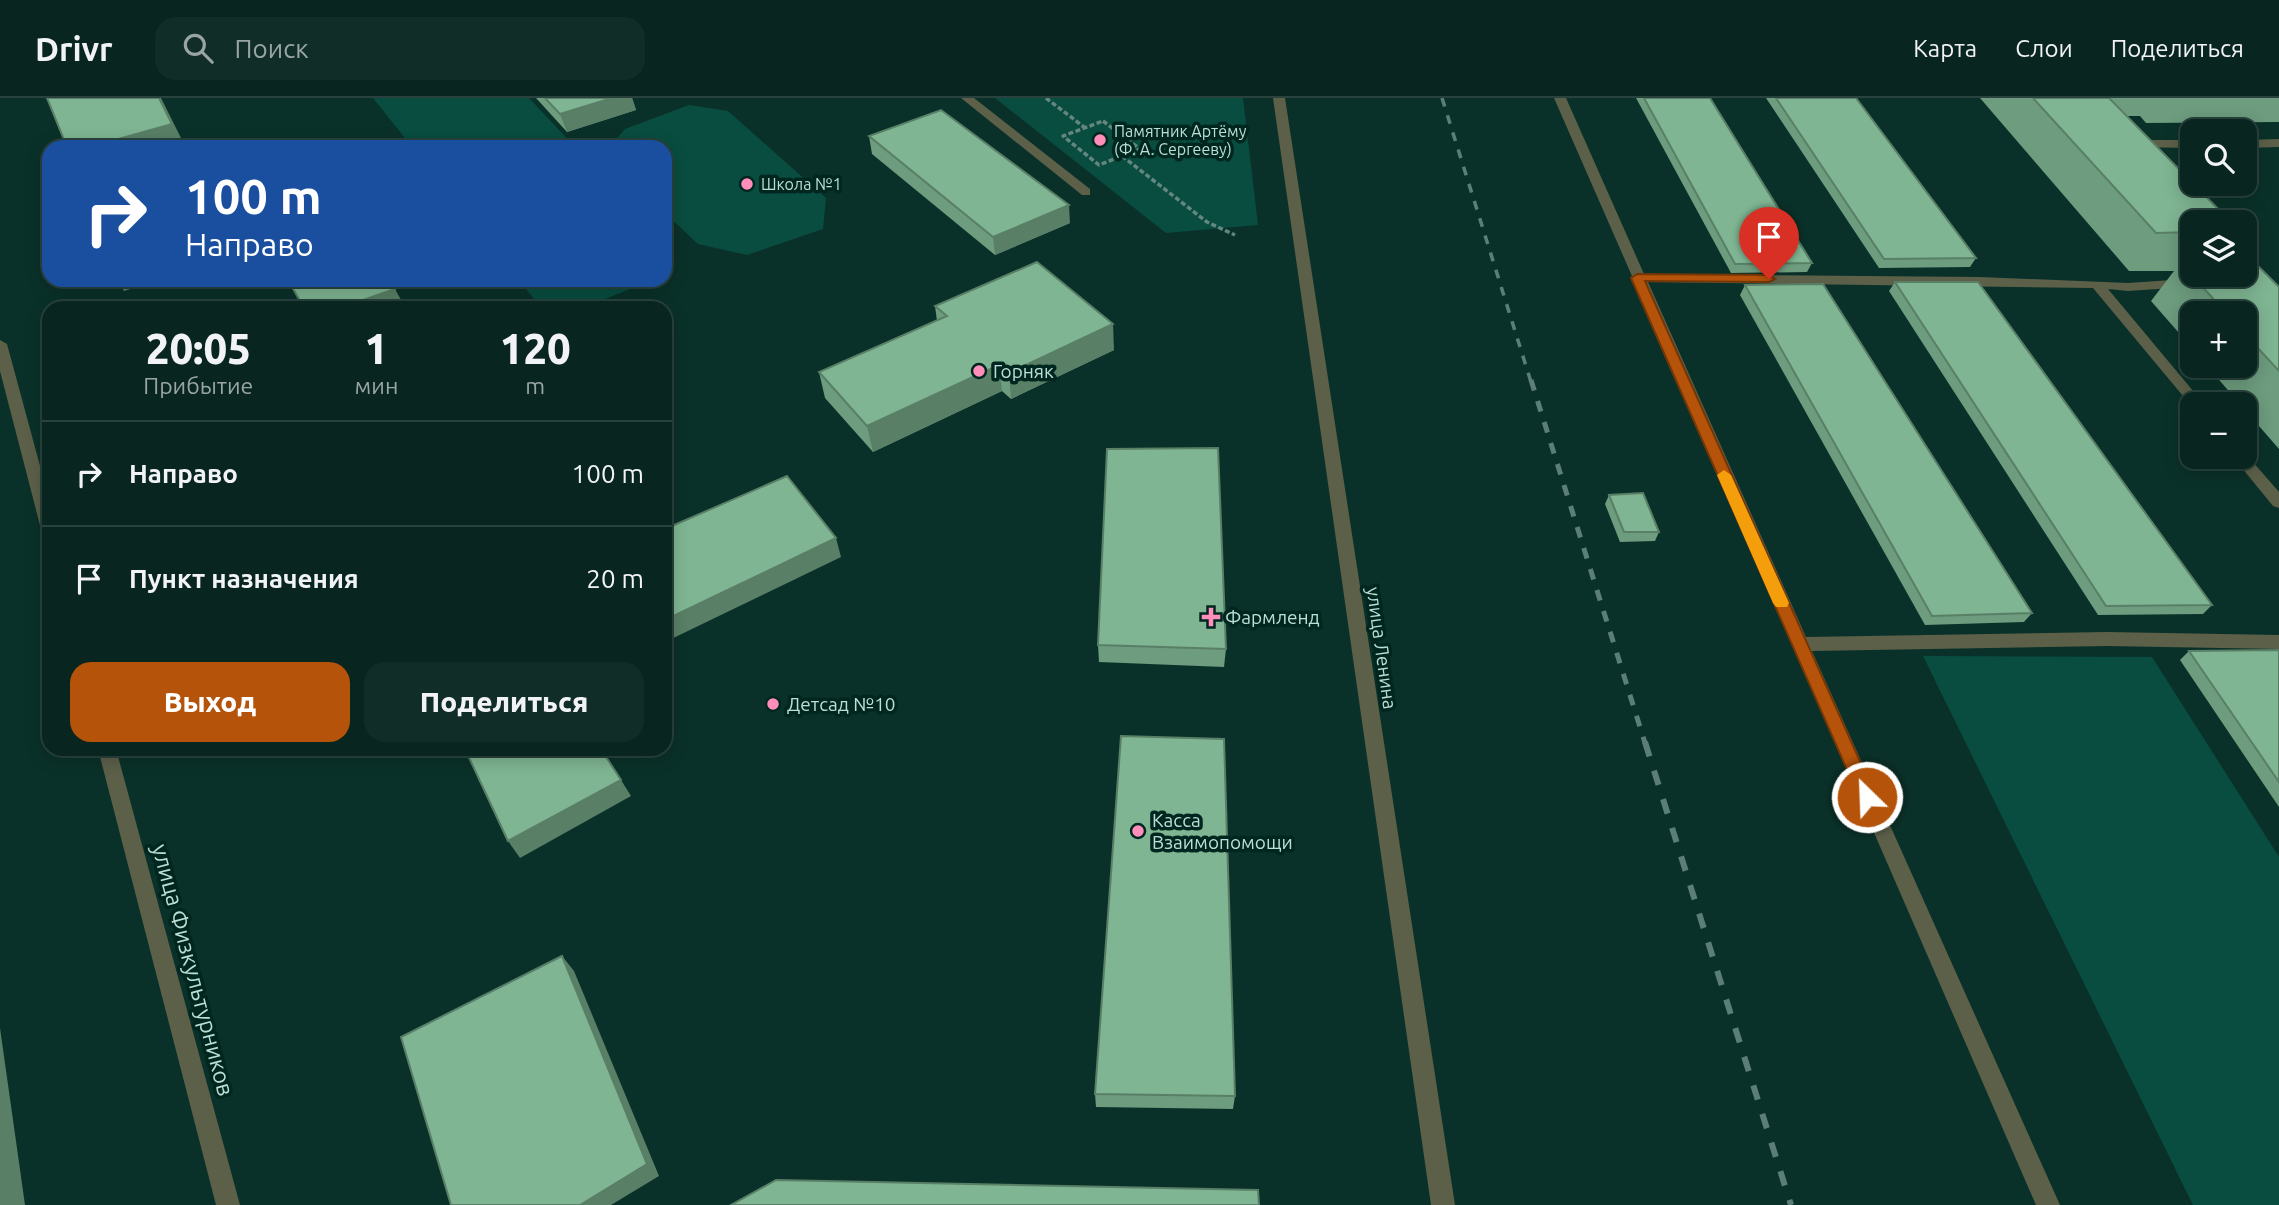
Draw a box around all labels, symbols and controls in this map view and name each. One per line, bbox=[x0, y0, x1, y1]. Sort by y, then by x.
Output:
search box bbox=[155, 17, 645, 80]
icon: search bbox=[179, 29, 217, 67]
text: Drivr bbox=[35, 30, 113, 67]
text: Поиск bbox=[235, 34, 309, 63]
text: Карта bbox=[1913, 35, 1977, 62]
text: Слои bbox=[2015, 35, 2073, 62]
text: Поделиться bbox=[2111, 35, 2244, 62]
map controls bbox=[2180, 119, 2257, 469]
button: search bbox=[2180, 119, 2257, 196]
place label: Памятник Артёму (Ф. А. Сергееву) bbox=[1114, 122, 1247, 159]
marker: Памятник Артёму (Ф. А. Сергееву) bbox=[1092, 132, 1108, 148]
icon: right bbox=[70, 168, 161, 259]
text: 100 m bbox=[185, 168, 322, 223]
place label: Школа №1 bbox=[761, 175, 842, 193]
marker: Школа №1 bbox=[739, 176, 755, 192]
pin bbox=[1739, 207, 1799, 279]
button: layers bbox=[2180, 210, 2257, 287]
icon: arrive bbox=[1750, 218, 1788, 256]
text: Направо bbox=[185, 226, 314, 262]
button: + bbox=[2180, 301, 2257, 378]
text: 20:05 bbox=[146, 325, 251, 372]
text: 1 bbox=[365, 325, 388, 372]
text: 120 bbox=[500, 325, 571, 372]
place label: Горняк bbox=[993, 360, 1054, 382]
marker: Горняк bbox=[971, 363, 987, 379]
text: Прибытие bbox=[143, 373, 253, 398]
text: мин bbox=[355, 373, 398, 398]
text: m bbox=[525, 373, 545, 398]
button: − bbox=[2180, 392, 2257, 469]
icon: right bbox=[70, 455, 108, 493]
text: Направо bbox=[129, 459, 238, 488]
text: 100 m bbox=[572, 459, 644, 488]
icon: arrive bbox=[70, 560, 108, 598]
text: Пункт назначения bbox=[129, 564, 359, 593]
text: 20 m bbox=[586, 564, 644, 593]
street label: улица Ленина bbox=[1363, 585, 1401, 711]
place label: Фармленд bbox=[1225, 606, 1320, 628]
marker: Фармленд bbox=[1203, 609, 1219, 625]
button: Выход bbox=[70, 662, 350, 742]
button: Поделиться bbox=[364, 662, 644, 742]
place label: Детсад №10 bbox=[787, 693, 896, 715]
marker: Детсад №10 bbox=[765, 696, 781, 712]
position arrow bbox=[1830, 760, 1904, 834]
place label: Касса Взаимопомощи bbox=[1152, 809, 1293, 853]
marker: Касса Взаимопомощи bbox=[1130, 823, 1146, 839]
street label: улица Физкультурников bbox=[148, 841, 239, 1099]

